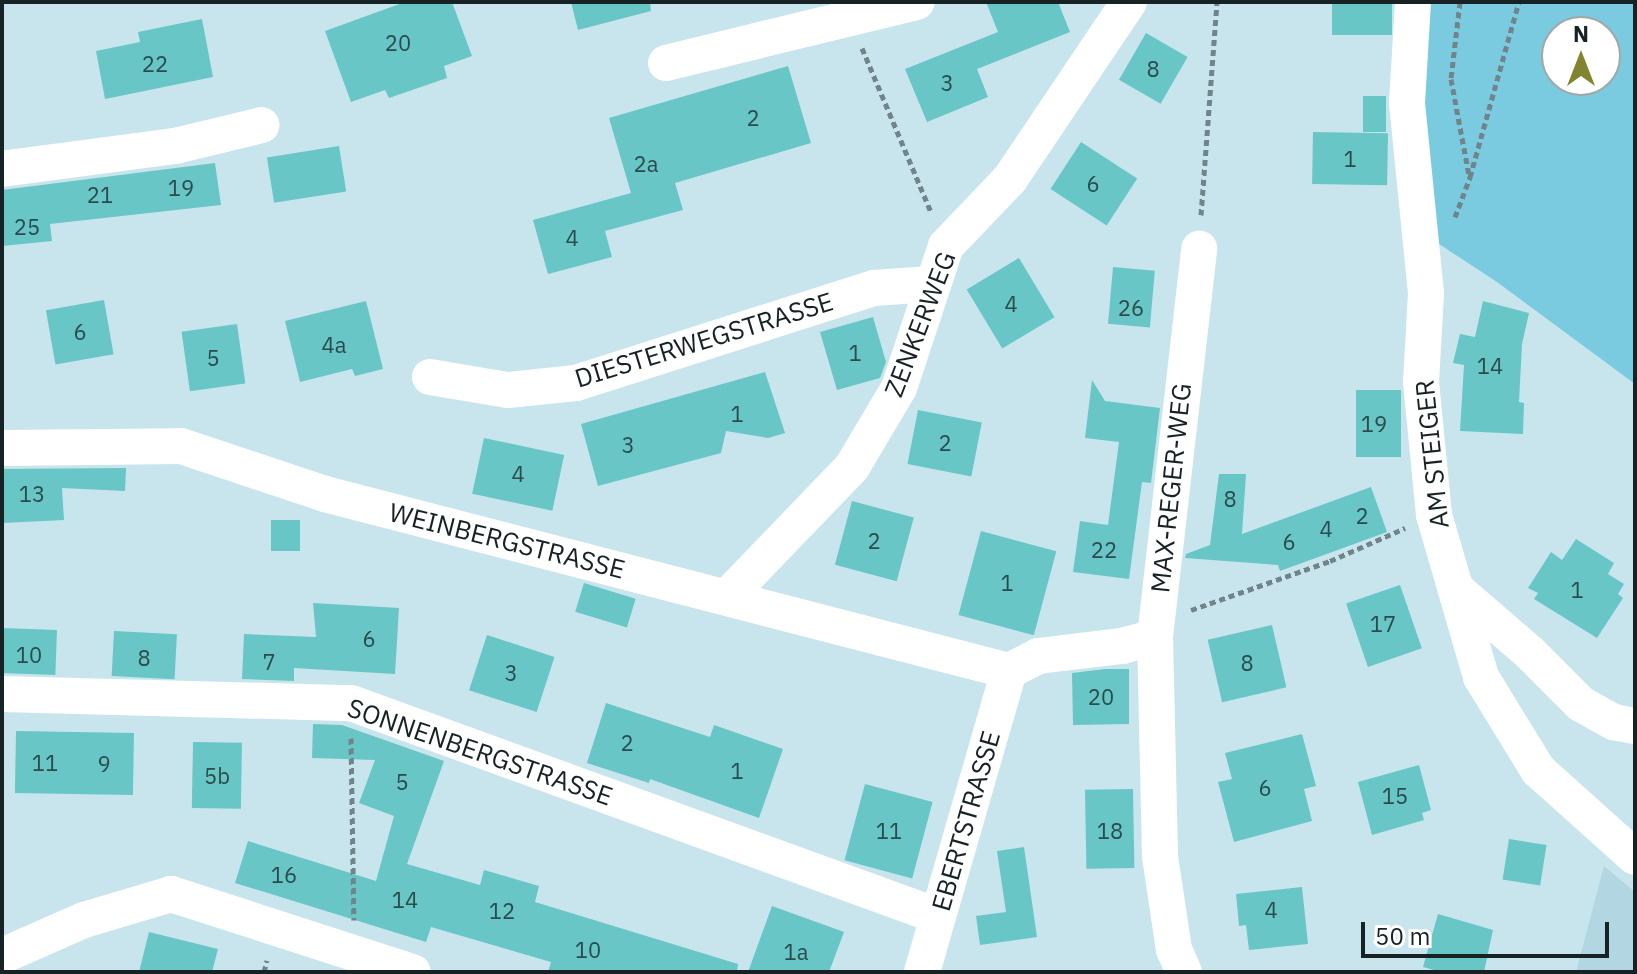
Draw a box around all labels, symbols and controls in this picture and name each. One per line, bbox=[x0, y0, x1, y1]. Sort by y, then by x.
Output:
north arrow bbox=[1541, 16, 1621, 96]
text: N bbox=[1573, 19, 1589, 48]
house number: 20 bbox=[385, 30, 411, 56]
house number: 22 bbox=[142, 51, 168, 77]
house number: 8 bbox=[1146, 56, 1160, 82]
house number: 3 bbox=[940, 70, 954, 96]
house number: 2 bbox=[746, 105, 760, 131]
house number: 1 bbox=[1343, 146, 1357, 172]
house number: 2a bbox=[634, 151, 658, 177]
house number: 6 bbox=[1086, 171, 1100, 197]
house number: 19 bbox=[168, 175, 194, 201]
house number: 21 bbox=[87, 182, 113, 208]
house number: 25 bbox=[14, 214, 40, 240]
house number: 4 bbox=[565, 225, 579, 251]
street label: ZENKERWEG bbox=[878, 247, 962, 401]
street label: DIESTERWEGSTRASSE bbox=[571, 286, 837, 394]
house number: 4 bbox=[1004, 291, 1018, 317]
house number: 26 bbox=[1118, 295, 1144, 321]
house number: 6 bbox=[73, 319, 87, 345]
house number: 4a bbox=[322, 332, 346, 358]
house number: 1 bbox=[848, 340, 862, 366]
house number: 5 bbox=[206, 345, 220, 371]
house number: 14 bbox=[1477, 353, 1503, 379]
street label: AM STEIGER bbox=[1409, 378, 1455, 530]
street label: MAX-REGER-WEG bbox=[1144, 381, 1198, 595]
house number: 1 bbox=[730, 401, 744, 427]
house number: 19 bbox=[1361, 411, 1387, 437]
house number: 2 bbox=[938, 430, 952, 456]
house number: 3 bbox=[621, 432, 635, 458]
house number: 4 bbox=[511, 461, 525, 487]
house number: 13 bbox=[19, 481, 45, 507]
house number: 8 bbox=[1223, 486, 1237, 512]
street label: WEINBERGSTRASSE bbox=[386, 497, 628, 585]
house number: 2 bbox=[1355, 503, 1369, 529]
house number: 4 bbox=[1319, 516, 1333, 542]
house number: 2 bbox=[867, 528, 881, 554]
house number: 6 bbox=[1282, 529, 1296, 555]
house number: 22 bbox=[1091, 537, 1117, 563]
house number: 1 bbox=[1000, 570, 1014, 596]
house number: 1 bbox=[1570, 577, 1584, 603]
house number: 17 bbox=[1370, 611, 1396, 637]
house number: 6 bbox=[362, 626, 376, 652]
house number: 10 bbox=[16, 642, 42, 668]
house number: 8 bbox=[137, 645, 151, 671]
house number: 7 bbox=[262, 649, 276, 675]
house number: 8 bbox=[1240, 650, 1254, 676]
house number: 3 bbox=[504, 660, 518, 686]
house number: 20 bbox=[1088, 684, 1114, 710]
street label: SONNENBERGSTRASSE bbox=[343, 692, 617, 812]
street label: EBERTSTRASSE bbox=[925, 727, 1007, 915]
house number: 2 bbox=[620, 730, 634, 756]
house number: 11 bbox=[32, 750, 58, 776]
house number: 9 bbox=[97, 751, 111, 777]
house number: 1 bbox=[730, 758, 744, 784]
house number: 5b bbox=[204, 763, 230, 789]
house number: 5 bbox=[395, 769, 409, 795]
house number: 6 bbox=[1258, 775, 1272, 801]
house number: 15 bbox=[1382, 783, 1408, 809]
house number: 11 bbox=[876, 818, 902, 844]
house number: 18 bbox=[1097, 818, 1123, 844]
house number: 16 bbox=[271, 862, 297, 888]
house number: 14 bbox=[392, 887, 418, 913]
house number: 4 bbox=[1264, 897, 1278, 923]
house number: 12 bbox=[489, 898, 515, 924]
scale bar bbox=[1365, 906, 1613, 956]
text: 50 m bbox=[1375, 920, 1430, 952]
house number: 10 bbox=[575, 937, 601, 963]
house number: 1a bbox=[784, 939, 808, 965]

